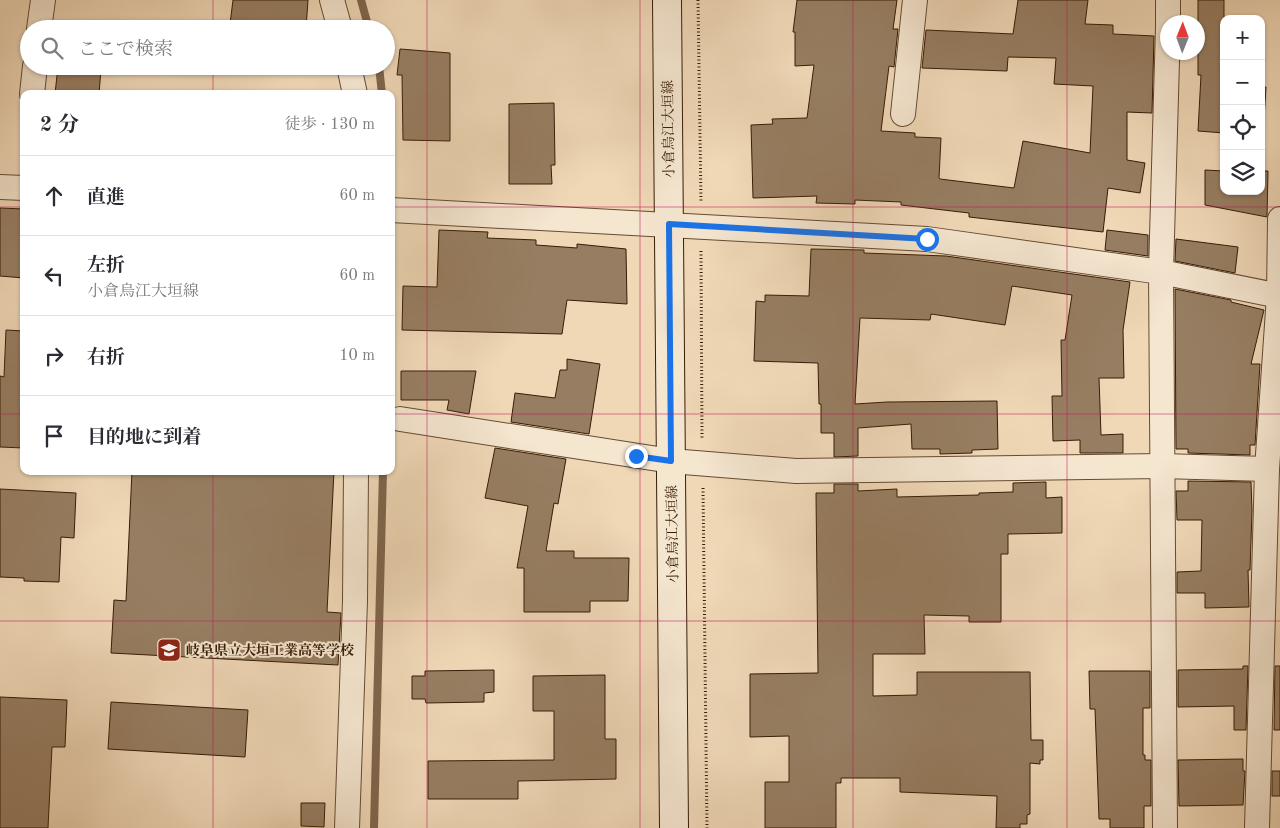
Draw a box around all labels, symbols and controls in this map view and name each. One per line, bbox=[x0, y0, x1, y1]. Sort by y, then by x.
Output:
north arrow bbox=[1160, 15, 1205, 60]
map controls bbox=[1220, 15, 1265, 195]
button: + bbox=[1220, 15, 1265, 60]
search box bbox=[20, 20, 395, 75]
icon: search bbox=[38, 34, 66, 62]
text: ここで検索 bbox=[78, 41, 173, 60]
button: − bbox=[1220, 60, 1265, 105]
street label: 小倉烏江大垣線 bbox=[660, 80, 677, 178]
button: locate bbox=[1220, 105, 1265, 150]
text: 2 分 bbox=[40, 115, 79, 136]
text: 徒歩 · 130 m bbox=[285, 117, 375, 133]
button: layers bbox=[1220, 150, 1265, 195]
icon: ahead bbox=[40, 182, 68, 210]
text: 60 m bbox=[339, 188, 375, 204]
text: 直進 bbox=[87, 189, 125, 208]
route start bbox=[916, 228, 939, 251]
text: 左折 bbox=[87, 257, 125, 276]
icon: left bbox=[40, 262, 68, 290]
text: 60 m bbox=[339, 268, 375, 284]
text: 小倉烏江大垣線 bbox=[87, 284, 199, 300]
icon: right bbox=[40, 342, 68, 370]
text: 10 m bbox=[339, 348, 375, 364]
text: 右折 bbox=[87, 349, 125, 368]
icon: arrive bbox=[40, 422, 68, 450]
text: 目的地に到着 bbox=[87, 429, 201, 448]
route end bbox=[625, 445, 648, 468]
street label: 小倉烏江大垣線 bbox=[664, 485, 681, 583]
school or university icon: 岐阜県立大垣工業高等学校 bbox=[156, 637, 182, 663]
place label: 岐阜県立大垣工業高等学校 bbox=[186, 643, 354, 658]

